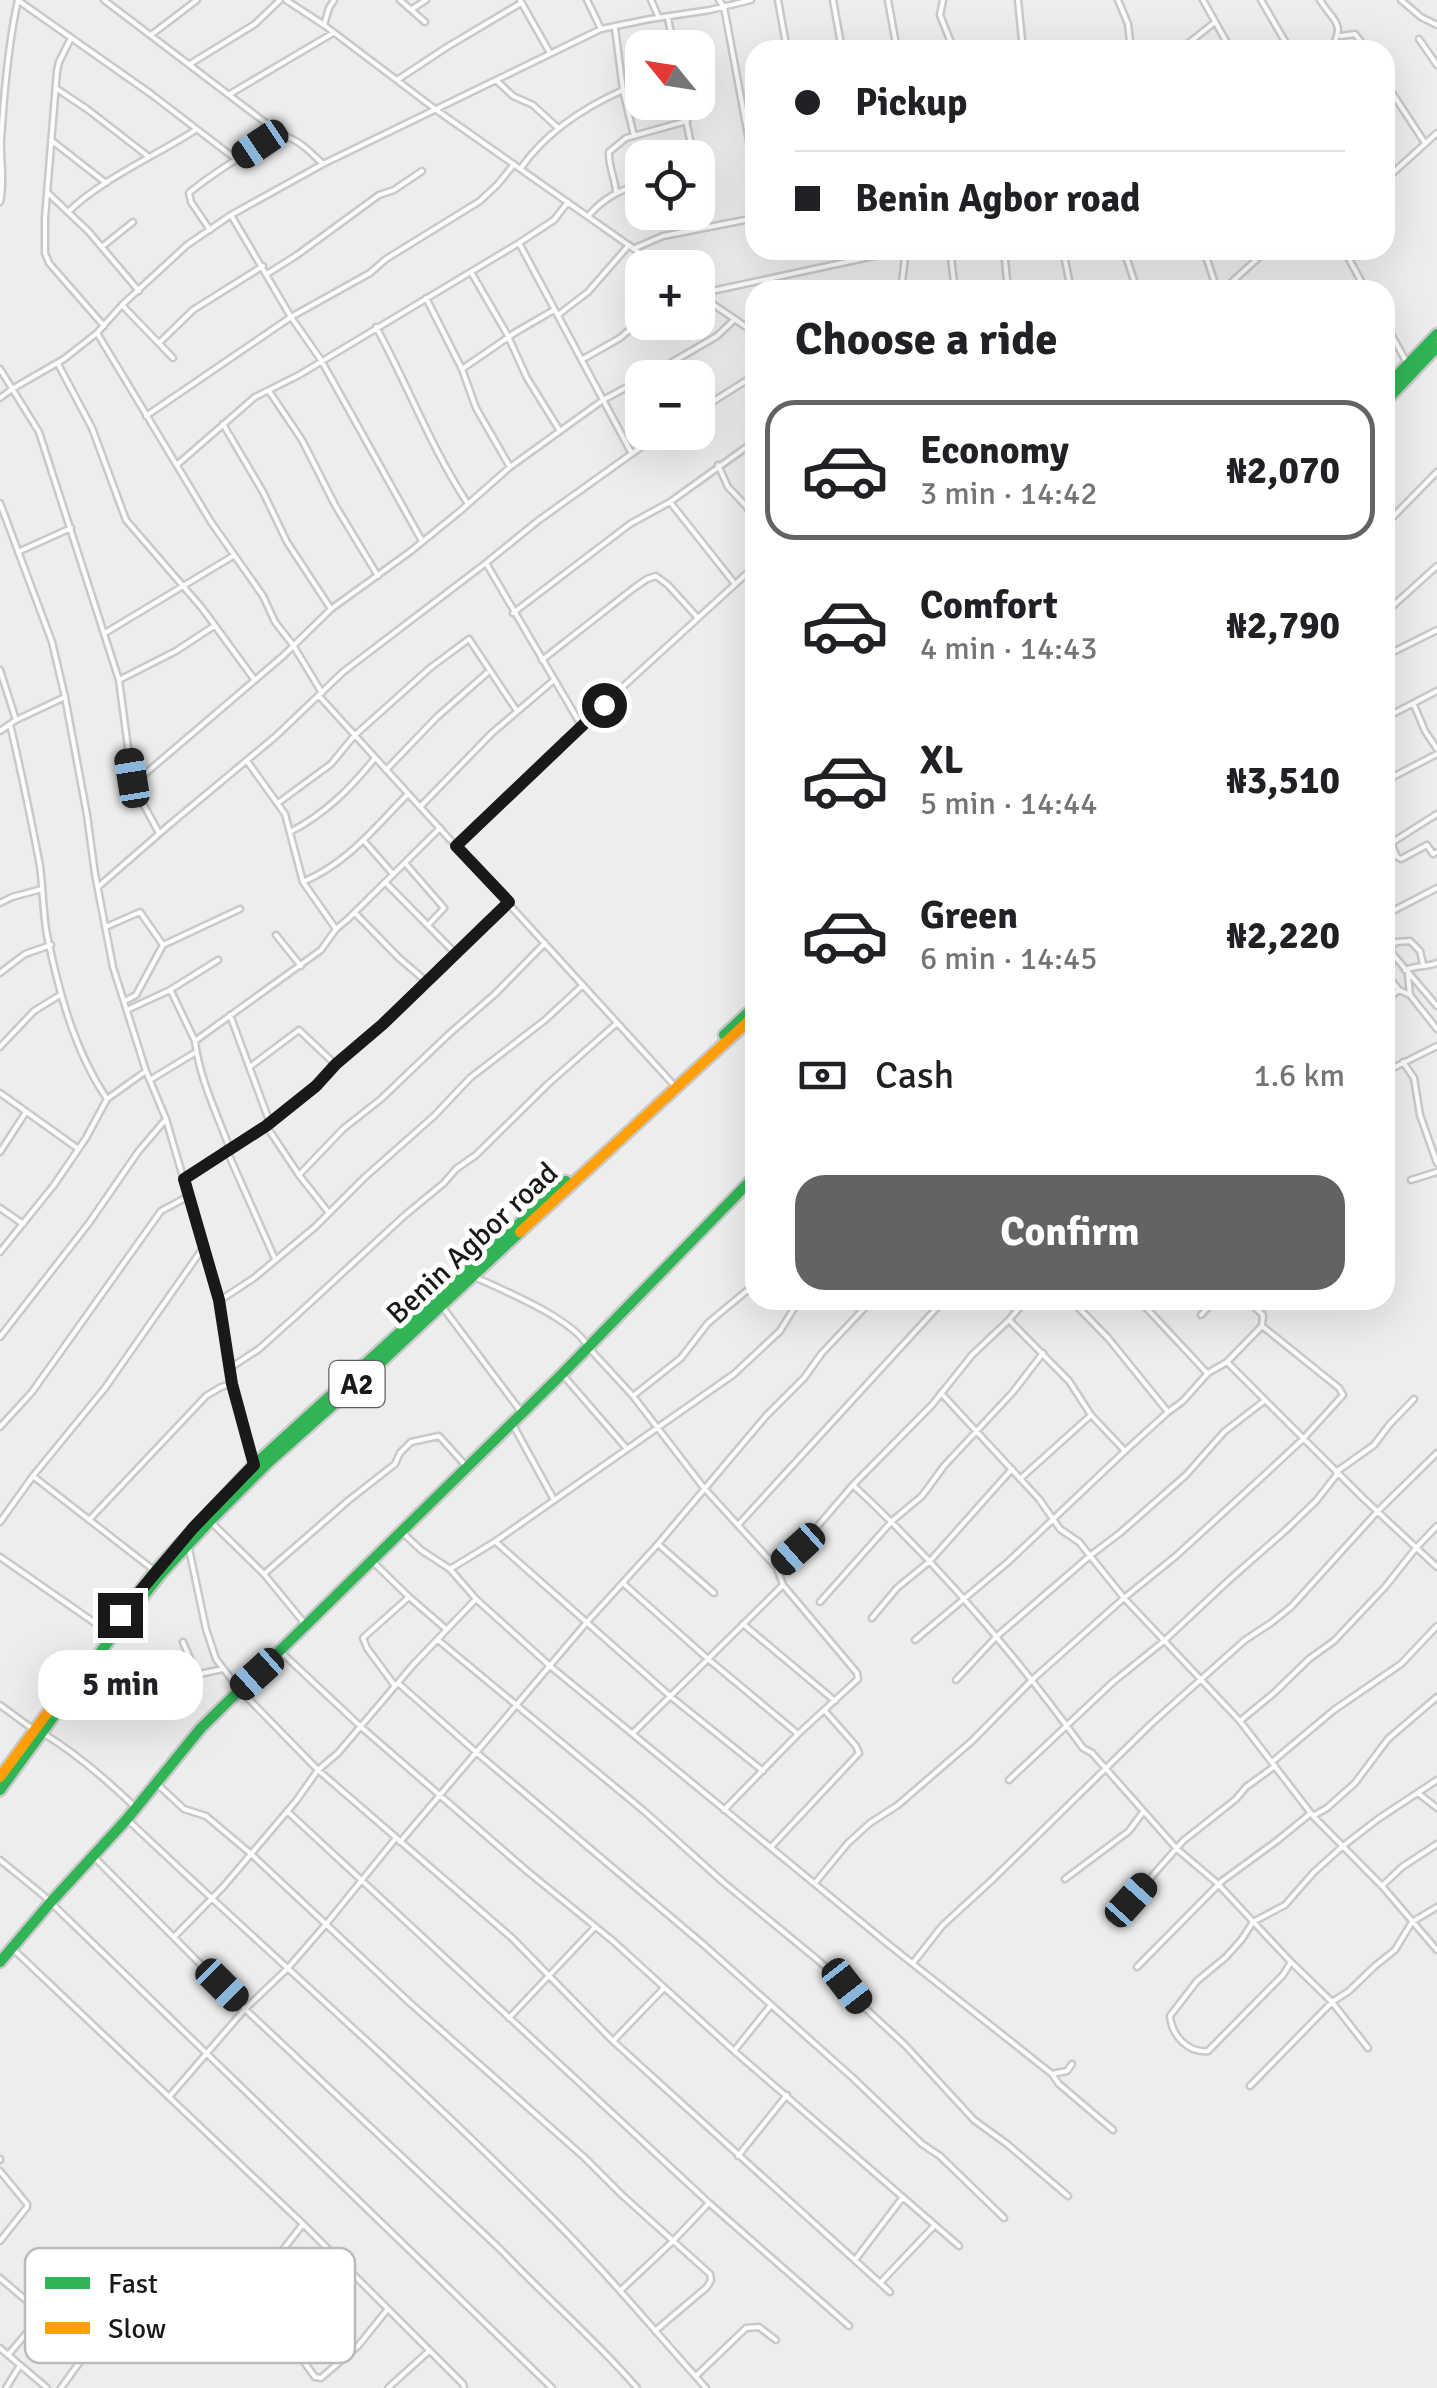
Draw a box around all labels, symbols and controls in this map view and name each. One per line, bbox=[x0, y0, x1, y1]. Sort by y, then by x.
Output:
north arrow bbox=[625, 30, 715, 120]
map controls bbox=[625, 30, 715, 450]
text: Pickup bbox=[855, 79, 967, 126]
car bbox=[227, 115, 293, 173]
button: locate bbox=[625, 140, 715, 230]
text: Benin Agbor road bbox=[855, 175, 1141, 222]
button: + bbox=[625, 250, 715, 340]
text: Choose a ride bbox=[795, 312, 1058, 367]
button: − bbox=[625, 360, 715, 450]
icon: car bbox=[800, 425, 890, 515]
text: Economy bbox=[920, 427, 1069, 474]
text: ₦2,070 bbox=[1226, 447, 1340, 494]
text: 3 min · 14:42 bbox=[920, 474, 1098, 513]
icon: car bbox=[800, 580, 890, 670]
text: Comfort bbox=[920, 582, 1058, 629]
text: ₦2,790 bbox=[1226, 602, 1340, 649]
text: 4 min · 14:43 bbox=[920, 629, 1098, 668]
route start bbox=[582, 683, 627, 728]
icon: car bbox=[800, 735, 890, 825]
text: XL bbox=[920, 737, 963, 784]
car bbox=[112, 746, 152, 810]
text: ₦3,510 bbox=[1226, 757, 1340, 804]
text: 5 min · 14:44 bbox=[920, 784, 1098, 823]
icon: car bbox=[800, 890, 890, 980]
text: Green bbox=[920, 892, 1018, 939]
text: ₦2,220 bbox=[1226, 912, 1340, 959]
text: 6 min · 14:45 bbox=[920, 939, 1098, 978]
icon: cash bbox=[795, 1048, 850, 1103]
text: Cash bbox=[875, 1052, 954, 1099]
text: 1.6 km bbox=[1253, 1056, 1345, 1095]
street label: Benin Agbor road bbox=[379, 1155, 566, 1332]
button: Confirm bbox=[795, 1175, 1345, 1290]
road number: A2 bbox=[330, 1361, 384, 1407]
car bbox=[766, 1518, 830, 1580]
route end bbox=[98, 1593, 143, 1638]
car bbox=[225, 1643, 289, 1705]
callout: 5 min bbox=[38, 1650, 202, 1720]
text: 5 min bbox=[82, 1665, 159, 1704]
car bbox=[1100, 1868, 1162, 1932]
car bbox=[190, 1953, 254, 2017]
car bbox=[817, 1953, 877, 2019]
legend bbox=[25, 2248, 355, 2363]
text: Fast bbox=[108, 2267, 158, 2301]
text: Slow bbox=[108, 2312, 166, 2346]

